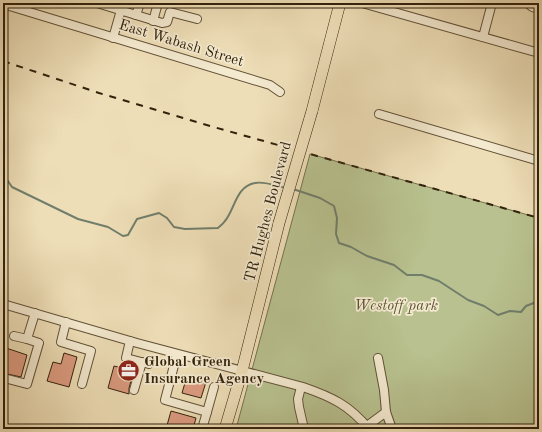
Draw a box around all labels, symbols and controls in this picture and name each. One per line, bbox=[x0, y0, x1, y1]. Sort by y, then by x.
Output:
street label: East Wabash Street bbox=[117, 18, 245, 70]
street label: TR Hughes Boulevard bbox=[243, 140, 295, 284]
park label: Westoff park bbox=[354, 299, 438, 314]
place label: Global Green Insurance Agency bbox=[144, 355, 264, 387]
office icon: Global Green Insurance Agency bbox=[115, 358, 141, 384]

